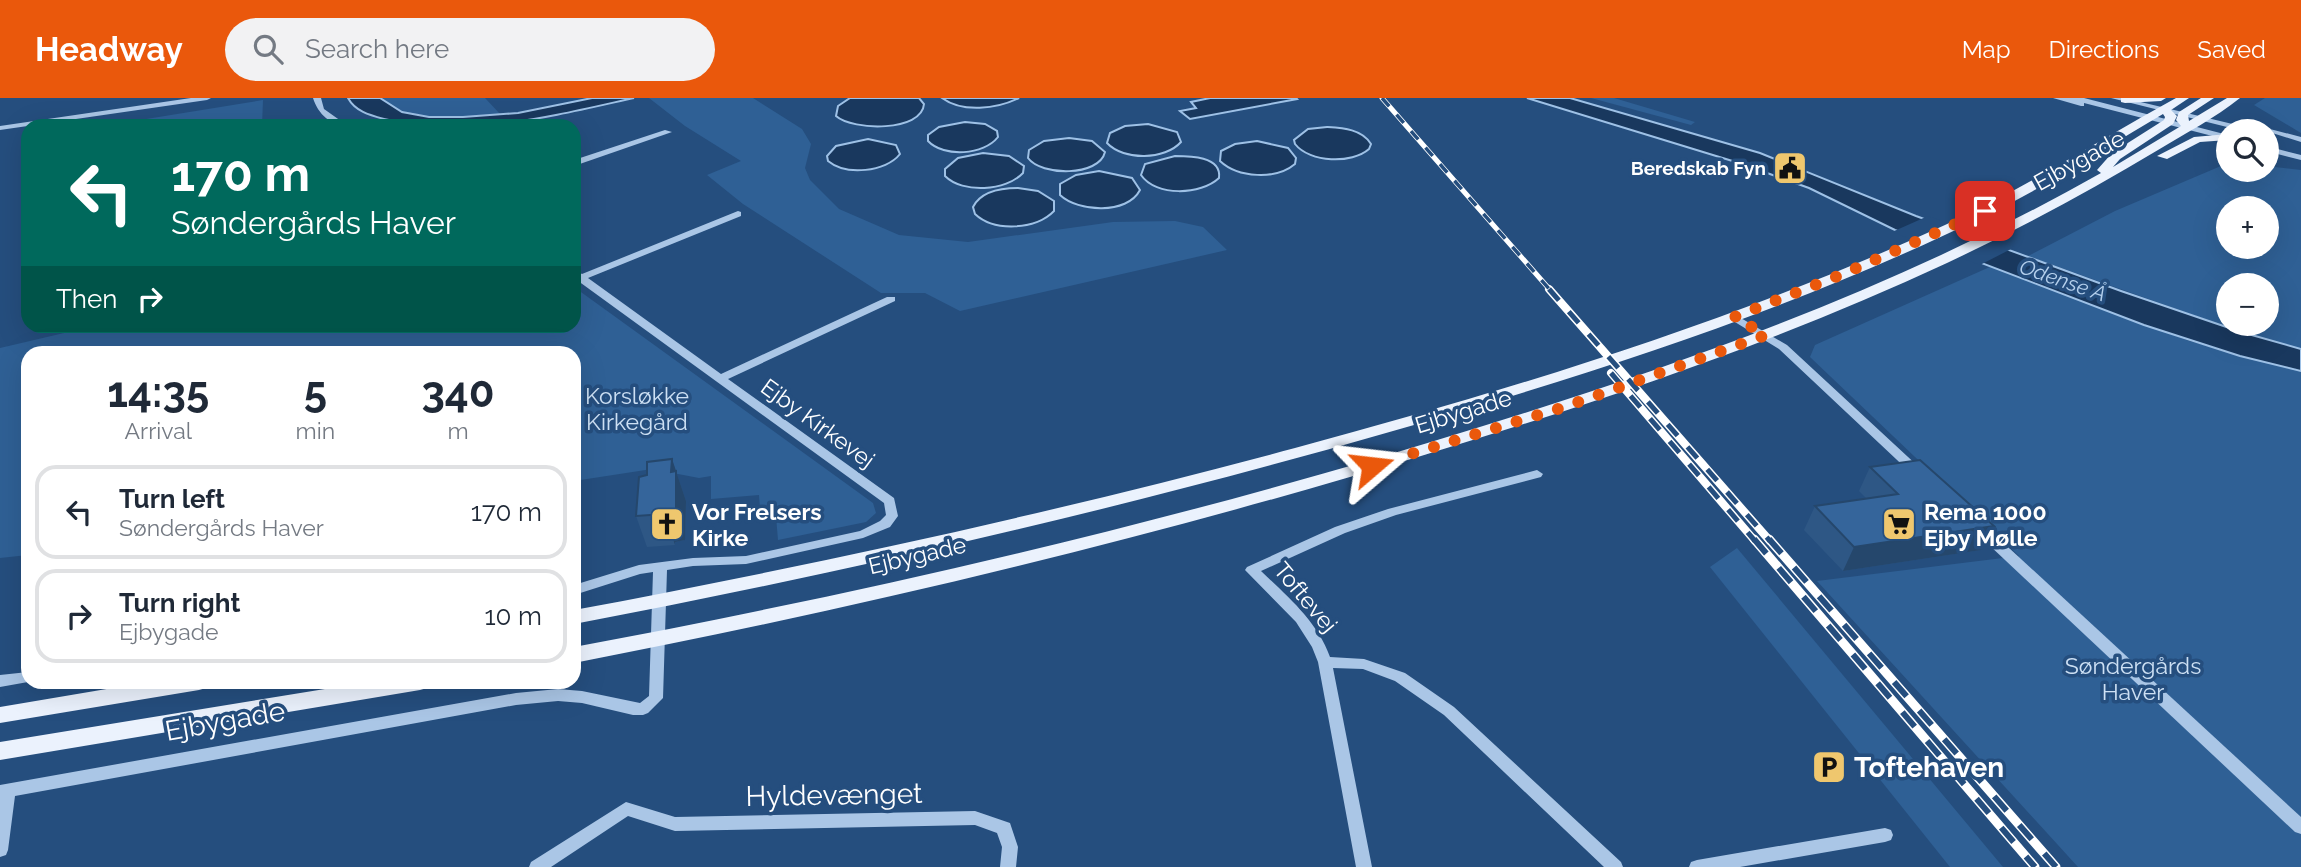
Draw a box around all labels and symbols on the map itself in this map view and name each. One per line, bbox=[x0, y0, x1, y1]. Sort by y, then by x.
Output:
street label: Ejbygade bbox=[2029, 124, 2129, 196]
public building icon: Beredskab Fyn bbox=[1771, 149, 1809, 187]
place label: Beredskab Fyn bbox=[1631, 157, 1766, 179]
pin bbox=[1955, 181, 2015, 241]
water label: Odense Å bbox=[2016, 254, 2110, 306]
street label: Ejby Kirkevej bbox=[756, 373, 880, 473]
park label: Korsløkke Kirkegård bbox=[585, 382, 689, 435]
street label: Ejbygade bbox=[1411, 384, 1515, 438]
position arrow bbox=[1335, 429, 1409, 503]
place label: Vor Frelsers Kirke bbox=[692, 498, 822, 551]
place label: Rema 1000 Ejby Mølle bbox=[1924, 498, 2047, 551]
church icon: Vor Frelsers Kirke bbox=[648, 505, 686, 543]
supermarket icon: Rema 1000 Ejby Mølle bbox=[1880, 505, 1918, 543]
street label: Ejbygade bbox=[865, 531, 969, 579]
street label: Toftevej bbox=[1269, 556, 1343, 638]
park label: Søndergårds Haver bbox=[2065, 652, 2201, 705]
street label: Ejbygade bbox=[162, 694, 288, 748]
parking icon: Toftehaven bbox=[1810, 748, 1848, 786]
place label: Toftehaven bbox=[1854, 751, 2004, 784]
street label: Hyldevænget bbox=[745, 777, 923, 813]

